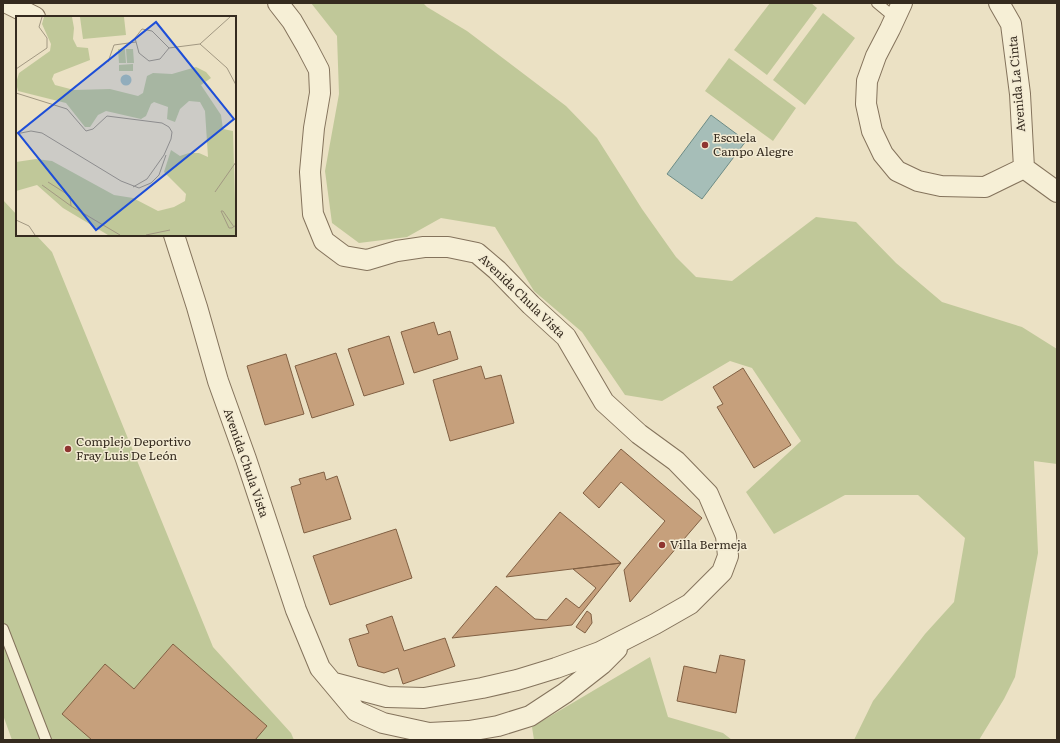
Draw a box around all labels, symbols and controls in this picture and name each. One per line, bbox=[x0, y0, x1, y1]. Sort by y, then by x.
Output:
inset map bbox=[16, 16, 236, 236]
street label: Avenida La Cinta bbox=[1003, 35, 1029, 133]
place label: Escuela Campo Alegre bbox=[713, 128, 793, 160]
marker: Escuela Campo Alegre bbox=[700, 140, 710, 150]
street label: Avenida Chula Vista bbox=[475, 249, 570, 342]
street label: Avenida Chula Vista bbox=[220, 406, 274, 520]
place label: Complejo Deportivo Fray Luis De León bbox=[76, 432, 191, 464]
marker: Complejo Deportivo Fray Luis De León bbox=[63, 444, 73, 454]
place label: Villa Bermeja bbox=[670, 535, 748, 553]
marker: Villa Bermeja bbox=[657, 540, 667, 550]

